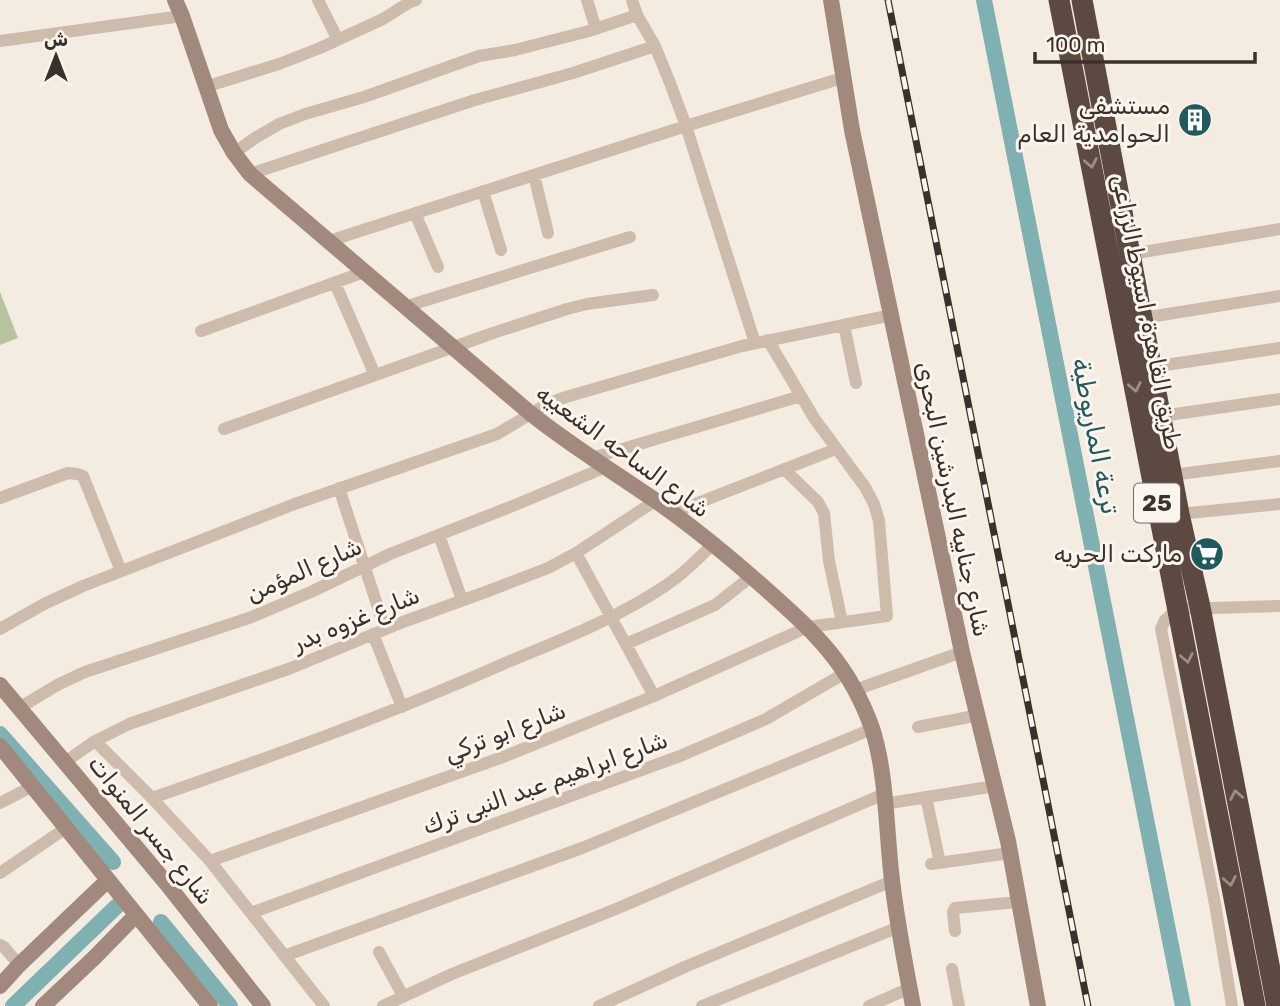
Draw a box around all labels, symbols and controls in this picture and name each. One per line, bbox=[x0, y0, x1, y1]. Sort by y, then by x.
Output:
north arrow bbox=[21, 21, 91, 91]
scale bar bbox=[1035, 21, 1256, 65]
text: ش bbox=[44, 28, 68, 51]
text: 100 m bbox=[1046, 32, 1105, 57]
place label: مستشفى الحوامدية العام bbox=[1018, 92, 1170, 150]
building icon: مستشفى الحوامدية العام bbox=[1176, 101, 1214, 139]
one-way arrow bbox=[1083, 157, 1098, 169]
street label: طريق القاهرة, اسيوط الزراعى bbox=[1107, 172, 1187, 452]
water label: ترعة الماريوطية bbox=[1065, 355, 1126, 517]
street label: شارع جنابيه البدرشين البحرى bbox=[908, 359, 996, 640]
street label: شارع الساحه الشعبيه bbox=[530, 379, 715, 525]
one-way arrow bbox=[1126, 381, 1141, 393]
road number: 25 bbox=[1134, 484, 1180, 523]
street label: شارع المؤمن bbox=[242, 532, 367, 610]
supermarket icon: ماركت الحريه bbox=[1188, 535, 1226, 573]
place label: ماركت الحريه bbox=[1054, 540, 1182, 568]
street label: شارع غزوه بدر bbox=[287, 581, 424, 660]
one-way arrow bbox=[1179, 652, 1194, 664]
street label: شارع ابو تركي bbox=[440, 696, 571, 772]
street label: شارع ابراهيم عبد النبى ترك bbox=[419, 726, 672, 842]
street label: شارع جسر المنوات bbox=[81, 750, 220, 911]
one-way arrow bbox=[1229, 789, 1244, 801]
one-way arrow bbox=[1221, 875, 1236, 887]

